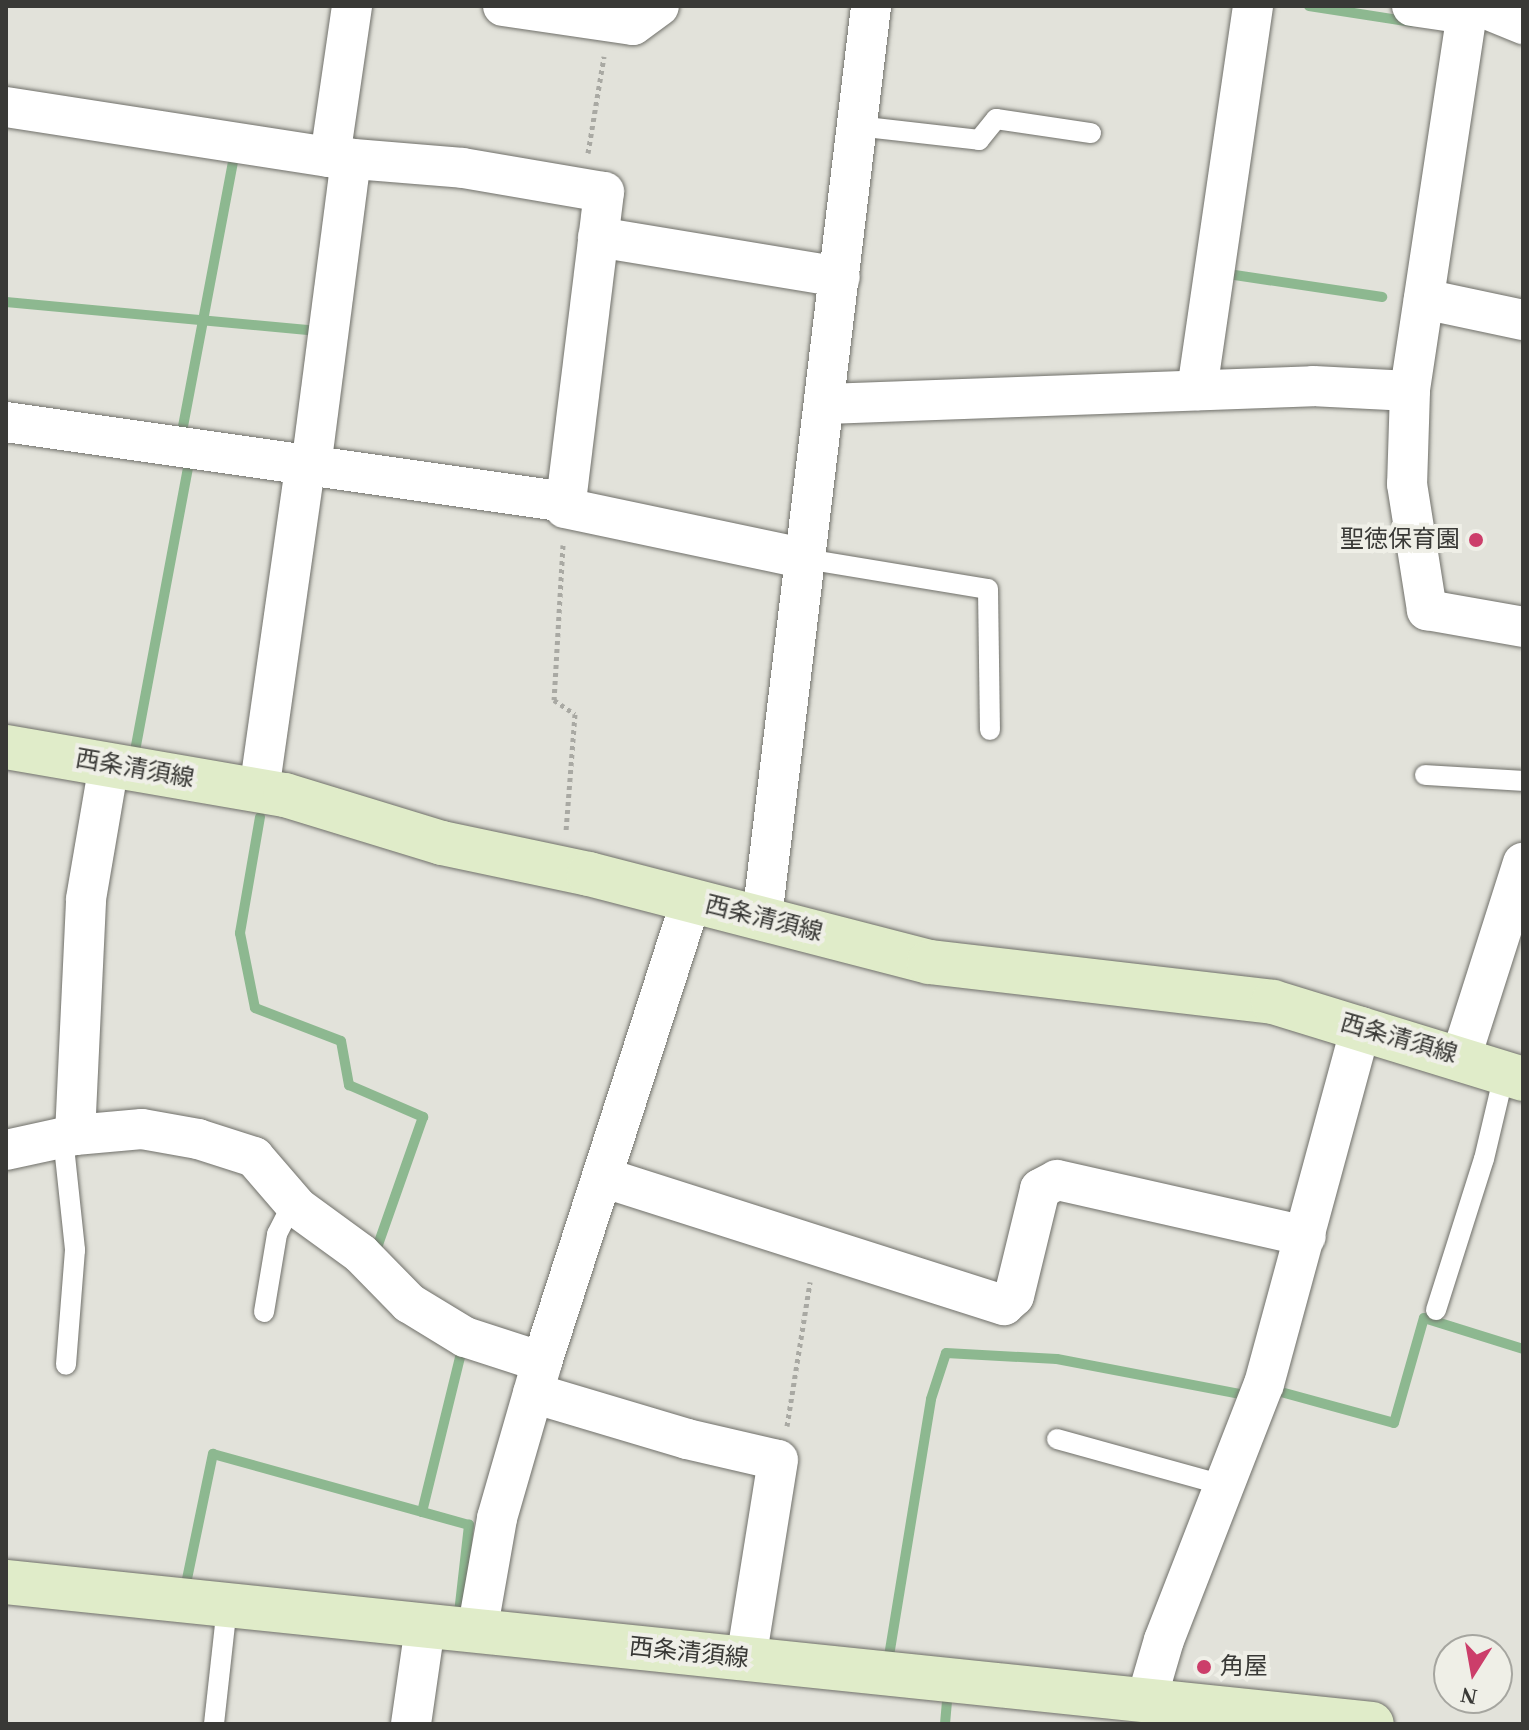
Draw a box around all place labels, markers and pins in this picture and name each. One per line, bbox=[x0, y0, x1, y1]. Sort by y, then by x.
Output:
place label: 聖徳保育園 bbox=[1340, 526, 1460, 554]
marker: 聖徳保育園 bbox=[1467, 531, 1485, 549]
place label: 角屋 bbox=[1220, 1653, 1268, 1681]
marker: 角屋 bbox=[1195, 1658, 1213, 1676]

